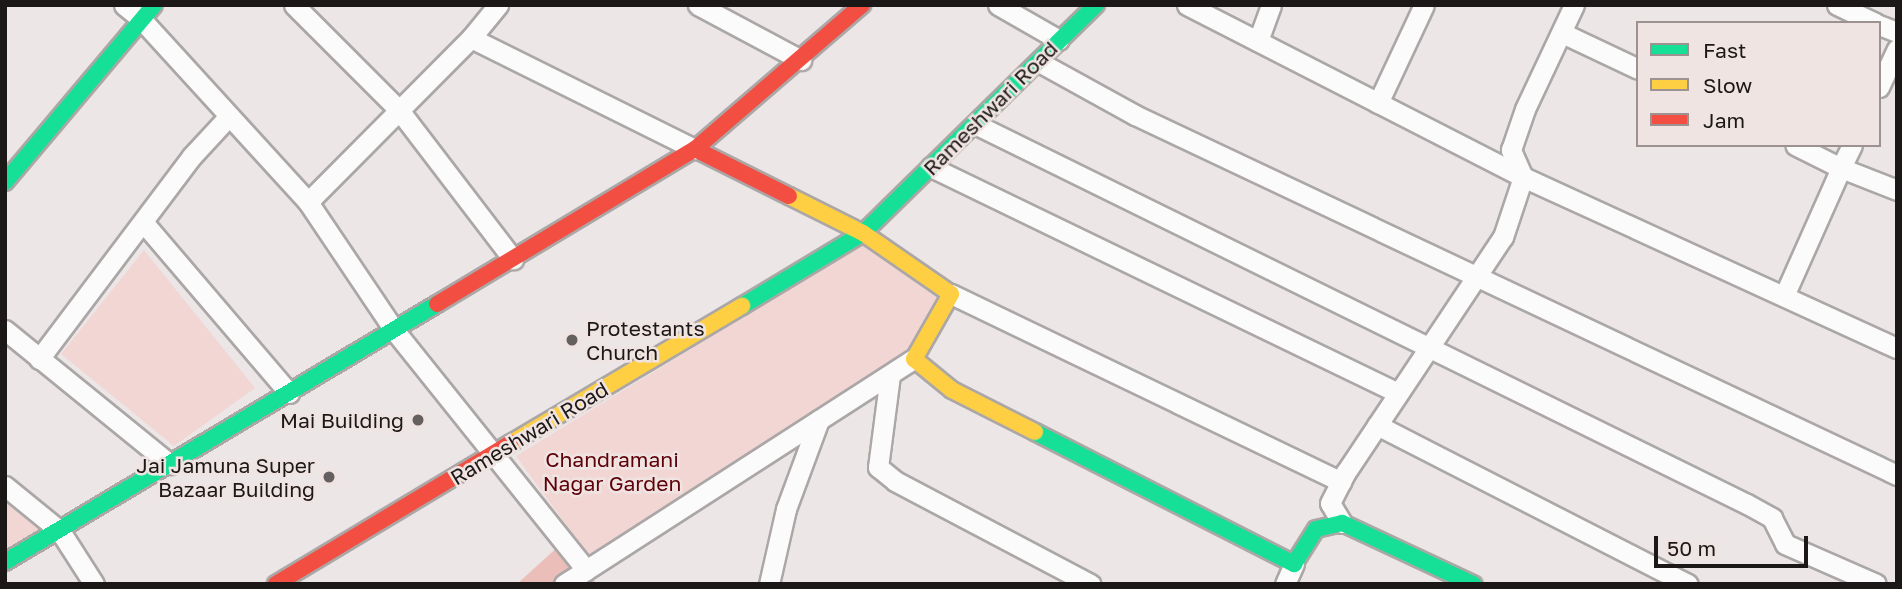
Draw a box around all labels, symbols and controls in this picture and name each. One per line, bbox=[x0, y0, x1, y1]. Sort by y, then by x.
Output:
legend bbox=[1636, 21, 1881, 147]
street label: Rameshwari Road bbox=[918, 36, 1062, 180]
text: Fast bbox=[1703, 37, 1746, 63]
text: Slow bbox=[1703, 72, 1752, 98]
text: Jam bbox=[1703, 107, 1745, 133]
place label: Protestants Church bbox=[586, 315, 705, 365]
marker: Protestants Church bbox=[564, 332, 580, 348]
street label: Rameshwari Road bbox=[446, 376, 612, 490]
place label: Mai Building bbox=[280, 407, 404, 433]
marker: Mai Building bbox=[410, 412, 426, 428]
park label: Chandramani Nagar Garden bbox=[543, 446, 681, 496]
place label: Jai Jamuna Super Bazaar Building bbox=[136, 452, 315, 502]
marker: Jai Jamuna Super Bazaar Building bbox=[321, 469, 337, 485]
scale bar bbox=[1657, 522, 1811, 566]
text: 50 m bbox=[1667, 535, 1716, 561]

